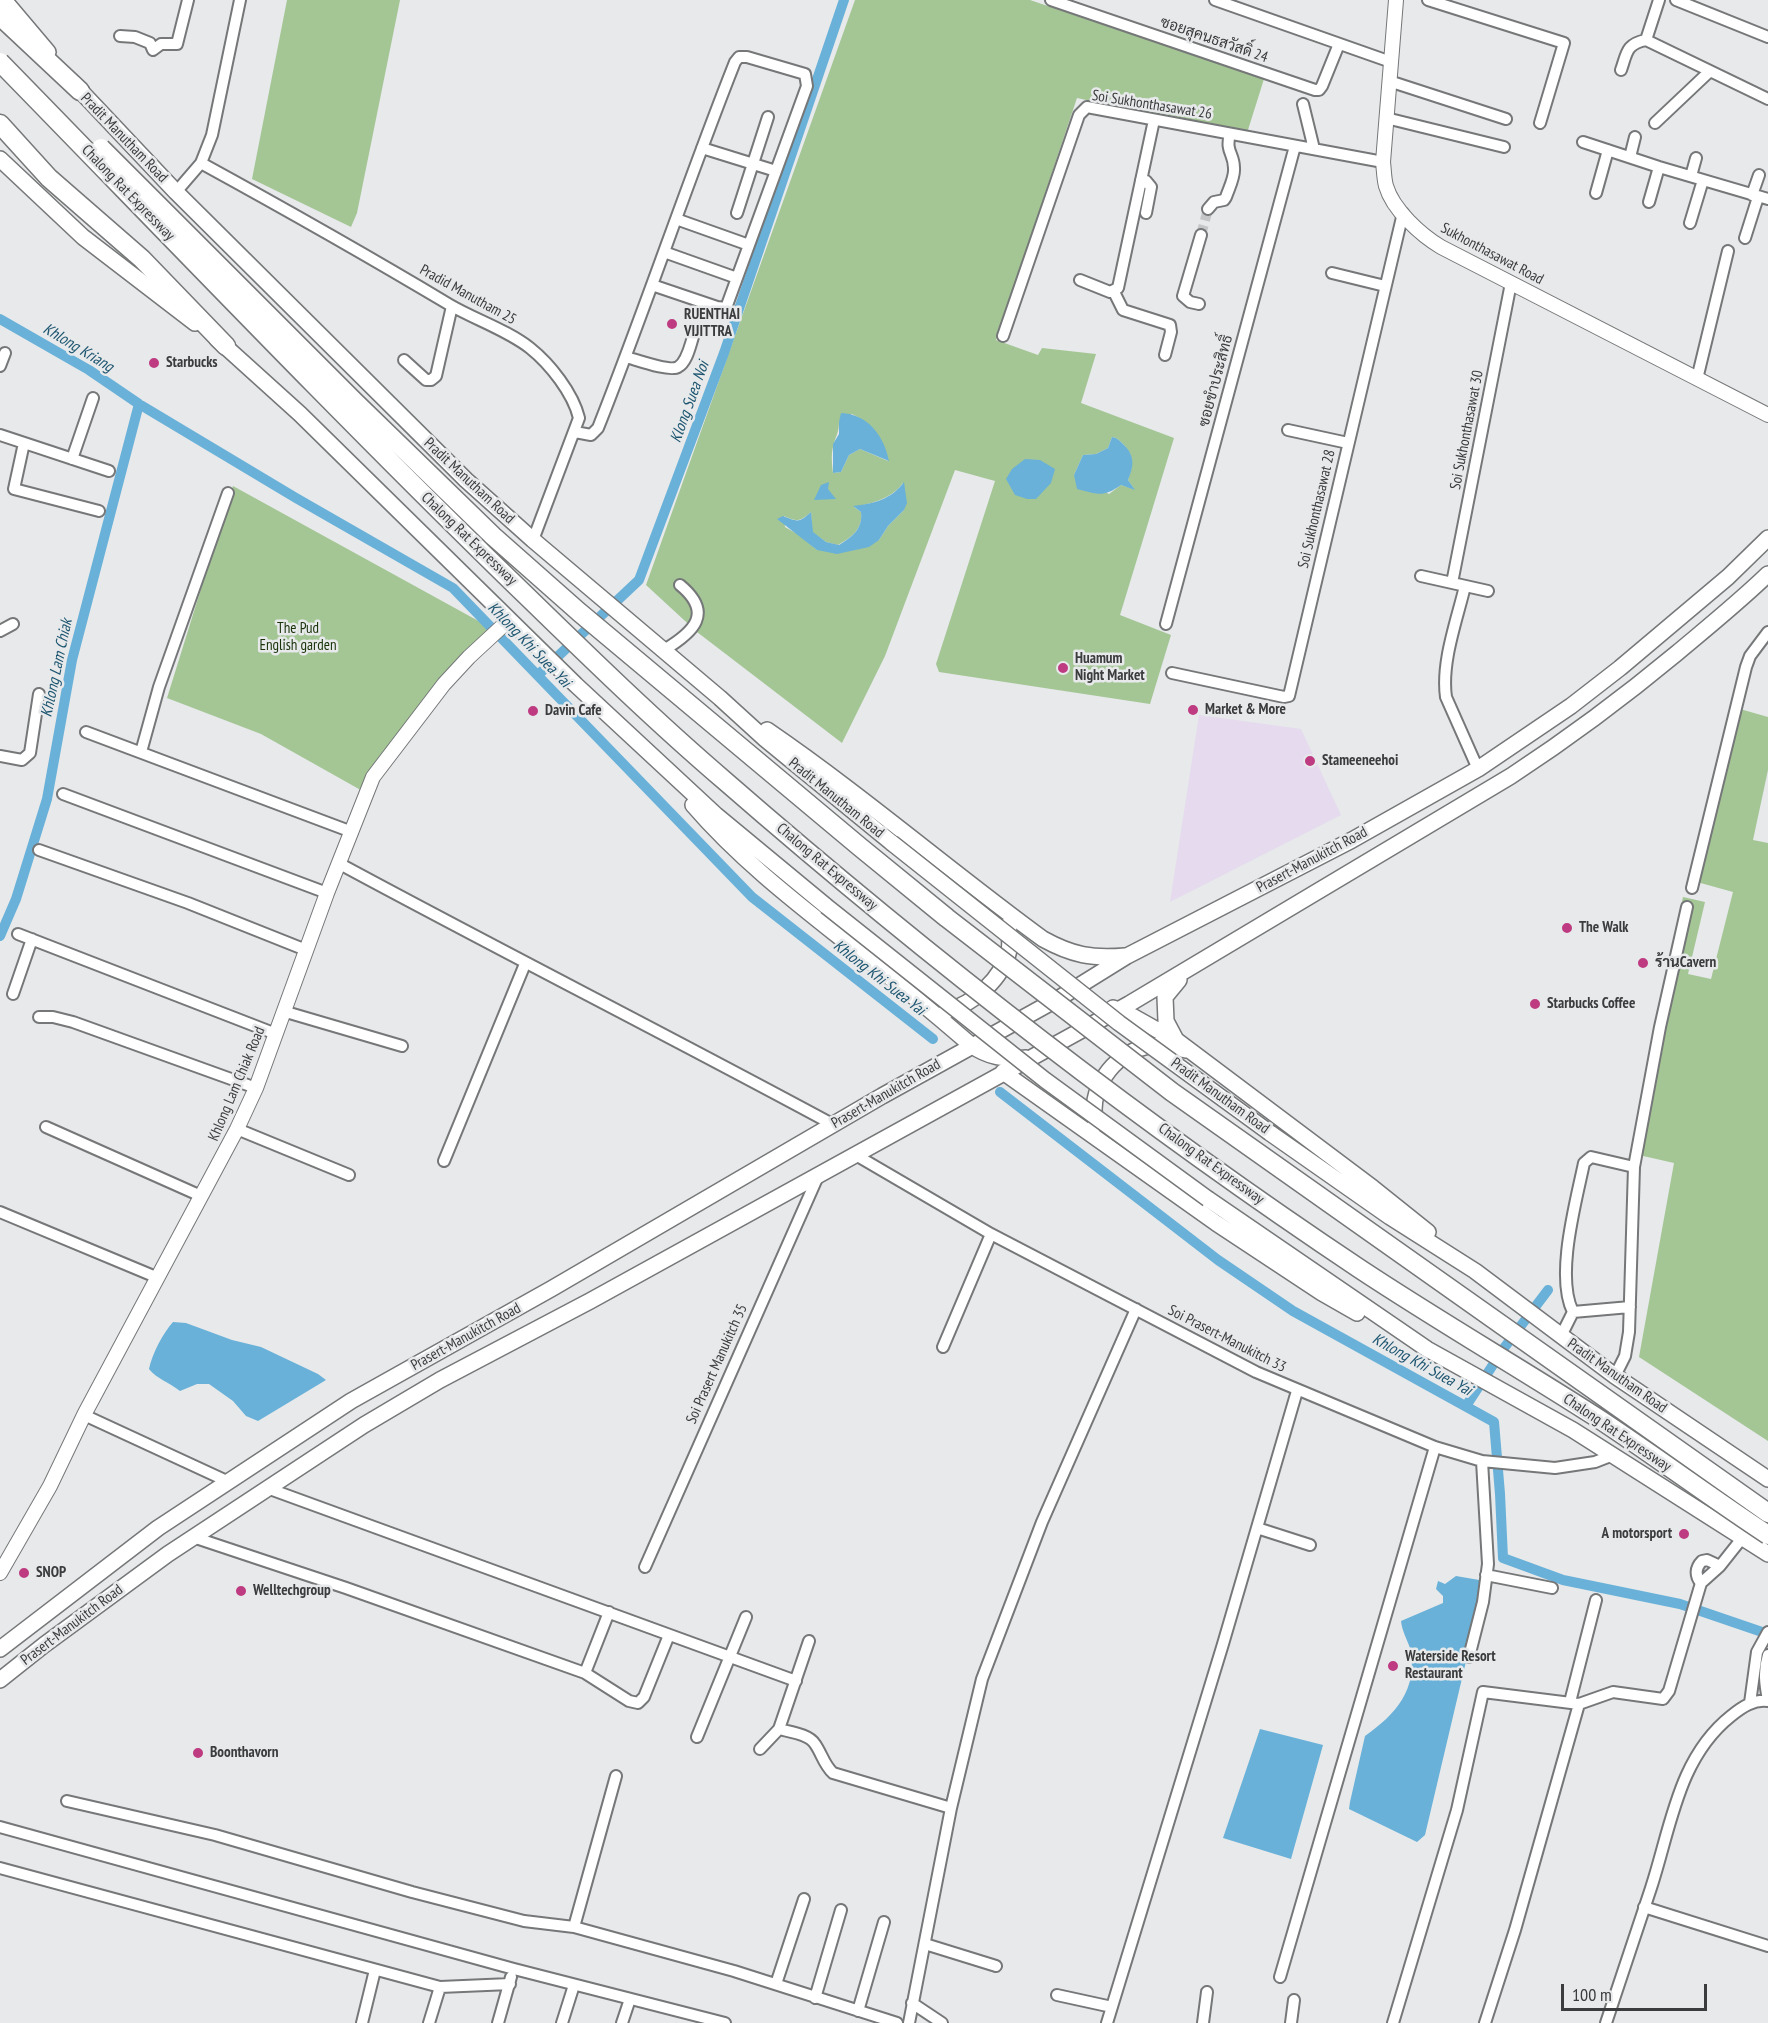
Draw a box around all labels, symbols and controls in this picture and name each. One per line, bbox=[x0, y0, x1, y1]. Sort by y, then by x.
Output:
street label: ซอยสุคนธสวัสดิ์ 24 bbox=[1158, 13, 1270, 67]
street label: Soi Sukhonthasawat 26 bbox=[1091, 87, 1213, 123]
street label: Pradit Manutham Road bbox=[77, 90, 171, 186]
street label: Chalong Rat Expressway bbox=[78, 141, 178, 245]
street label: Sukhonthasawat Road bbox=[1437, 219, 1547, 289]
street label: Pradid Manutham 25 bbox=[417, 261, 519, 329]
place label: RUENTHAI VIJITTRA bbox=[684, 306, 740, 341]
marker: RUENTHAI VIJITTRA bbox=[665, 317, 679, 331]
water label: Khlong Kriang bbox=[39, 320, 117, 376]
street label: ซอยขำประสิทธิ์ bbox=[1195, 333, 1237, 429]
place label: Starbucks bbox=[166, 354, 218, 372]
marker: Starbucks bbox=[147, 356, 161, 370]
water label: Klong Suea Noi bbox=[666, 359, 714, 445]
street label: Soi Sukhonthasawat 30 bbox=[1447, 369, 1487, 491]
street label: Pradit Manutham Road bbox=[420, 434, 518, 528]
street label: Soi Sukhonthasawat 28 bbox=[1295, 448, 1339, 570]
street label: Chalong Rat Expressway bbox=[417, 489, 521, 589]
water label: Khlong Khi Suea Yai bbox=[484, 598, 574, 692]
water label: Khlong Lam Chiak bbox=[37, 617, 77, 719]
park label: The Pud English garden bbox=[260, 620, 336, 655]
place label: Huamum Night Market bbox=[1075, 650, 1145, 685]
marker: Huamum Night Market bbox=[1056, 661, 1070, 675]
place label: Market & More bbox=[1205, 701, 1286, 719]
place label: Davin Cafe bbox=[545, 702, 602, 720]
marker: Market & More bbox=[1186, 703, 1200, 717]
marker: Davin Cafe bbox=[526, 704, 540, 718]
place label: Stameeneehoi bbox=[1322, 752, 1398, 770]
street label: Pradit Manutham Road bbox=[785, 754, 887, 842]
marker: Stameeneehoi bbox=[1303, 754, 1317, 768]
street label: Chalong Rat Expressway bbox=[773, 820, 881, 914]
street label: Prasert-Manukitch Road bbox=[1254, 823, 1370, 897]
place label: The Walk bbox=[1579, 919, 1628, 937]
marker: The Walk bbox=[1560, 921, 1574, 935]
water label: Khlong Khi Suea Yai bbox=[829, 936, 929, 1020]
place label: ร้านCavern bbox=[1655, 954, 1716, 972]
marker: ร้านCavern bbox=[1636, 956, 1650, 970]
place label: Starbucks Coffee bbox=[1547, 995, 1635, 1013]
marker: Starbucks Coffee bbox=[1528, 997, 1542, 1011]
street label: Khlong Lam Chiak Road bbox=[205, 1024, 269, 1144]
street label: Pradit Manutham Road bbox=[1167, 1054, 1273, 1138]
street label: Prasert-Manukitch Road bbox=[828, 1056, 944, 1132]
street label: Chalong Rat Expressway bbox=[1155, 1120, 1267, 1208]
street label: Prasert-Manukitch Road bbox=[408, 1299, 524, 1375]
street label: Soi Prasert Manukitch 35 bbox=[683, 1301, 751, 1427]
street label: Soi Prasert-Manukitch 33 bbox=[1165, 1301, 1289, 1377]
water label: Khlong Khi Suea Yai bbox=[1369, 1330, 1475, 1400]
street label: Pradit Manutham Road bbox=[1564, 1335, 1670, 1417]
street label: Chalong Rat Expressway bbox=[1560, 1390, 1674, 1476]
place label: A motorsport bbox=[1602, 1525, 1672, 1543]
marker: A motorsport bbox=[1677, 1527, 1691, 1541]
place label: SNOP bbox=[36, 1564, 66, 1582]
marker: SNOP bbox=[17, 1566, 31, 1580]
street label: Prasert-Manukitch Road bbox=[18, 1581, 126, 1669]
place label: Welltechgroup bbox=[253, 1582, 331, 1600]
marker: Welltechgroup bbox=[234, 1584, 248, 1598]
place label: Waterside Resort Restaurant bbox=[1405, 1648, 1496, 1683]
marker: Waterside Resort Restaurant bbox=[1386, 1659, 1400, 1673]
place label: Boonthavorn bbox=[210, 1744, 278, 1762]
marker: Boonthavorn bbox=[191, 1746, 205, 1760]
scale bar bbox=[1564, 1972, 1710, 2010]
text: 100 m bbox=[1572, 1983, 1612, 2006]

